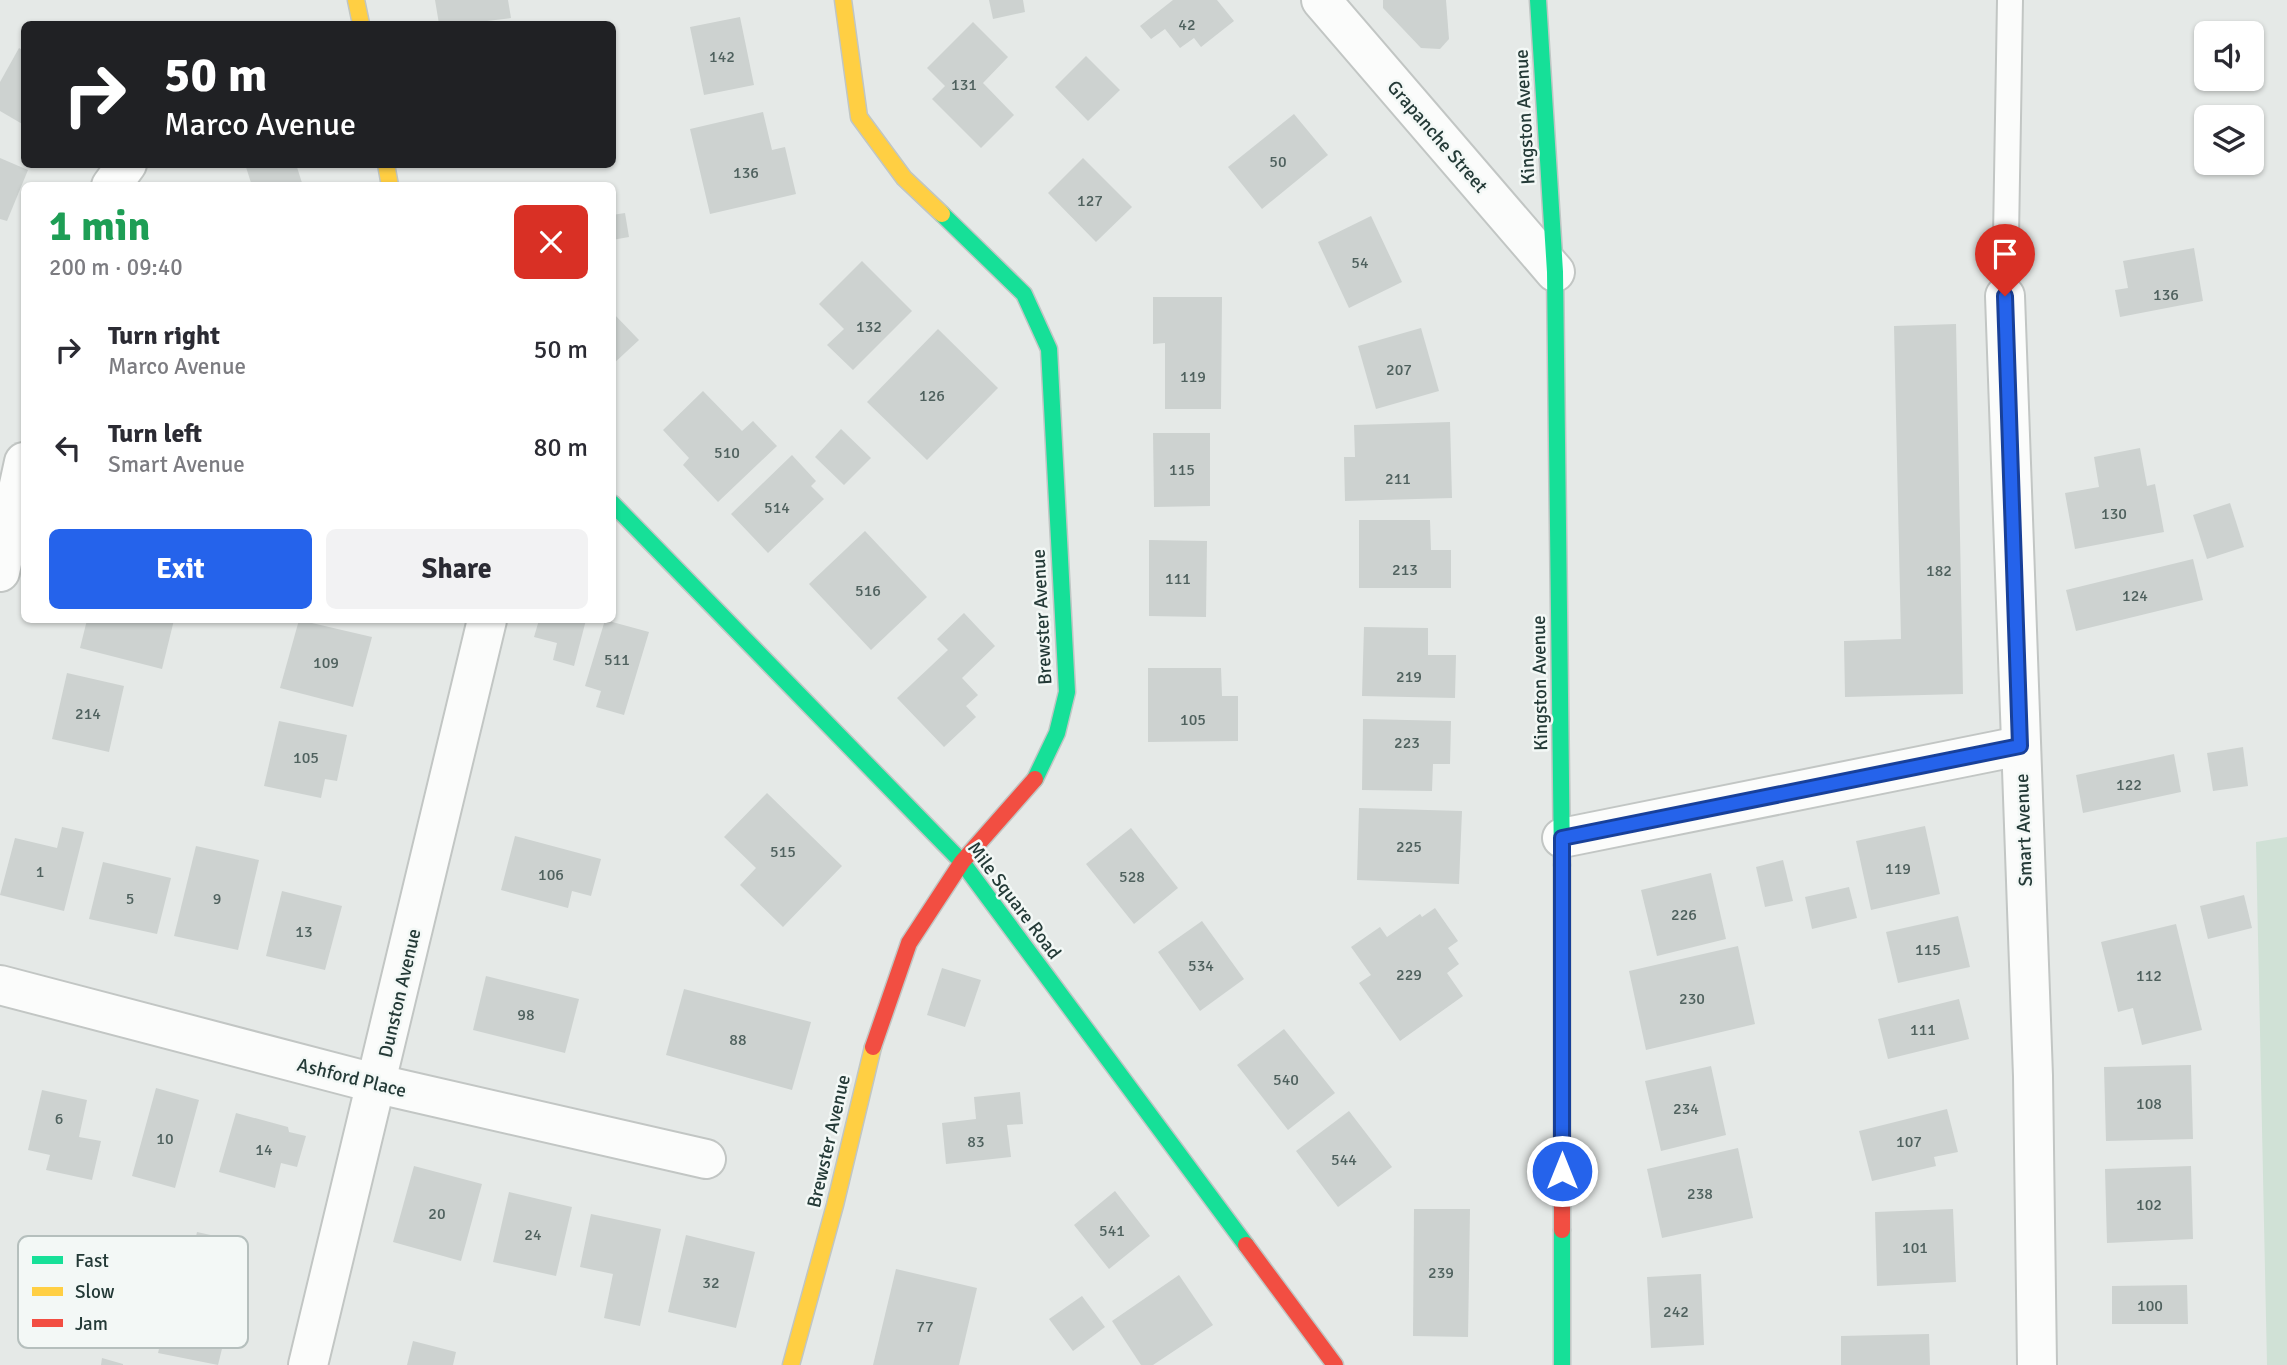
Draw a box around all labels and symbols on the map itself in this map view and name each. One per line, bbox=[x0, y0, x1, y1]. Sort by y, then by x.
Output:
house number: 42 bbox=[1178, 15, 1196, 35]
house number: 142 bbox=[709, 47, 735, 67]
street label: Kingston Avenue bbox=[1509, 49, 1541, 185]
house number: 131 bbox=[951, 75, 977, 95]
street label: Grapanche Street bbox=[1382, 75, 1493, 198]
house number: 50 bbox=[1269, 152, 1287, 172]
house number: 136 bbox=[733, 163, 759, 183]
house number: 127 bbox=[1077, 191, 1103, 211]
pin bbox=[1975, 224, 2035, 296]
house number: 54 bbox=[1351, 253, 1369, 273]
house number: 136 bbox=[2153, 285, 2179, 305]
house number: 132 bbox=[856, 317, 882, 337]
house number: 207 bbox=[1386, 360, 1412, 380]
house number: 119 bbox=[1180, 367, 1206, 387]
house number: 126 bbox=[919, 386, 945, 406]
house number: 510 bbox=[714, 443, 740, 463]
house number: 115 bbox=[1169, 460, 1195, 480]
house number: 211 bbox=[1385, 469, 1411, 489]
house number: 514 bbox=[764, 498, 790, 518]
house number: 130 bbox=[2101, 504, 2127, 524]
street label: Brewster Avenue bbox=[1026, 549, 1058, 685]
house number: 213 bbox=[1392, 560, 1418, 580]
house number: 182 bbox=[1926, 561, 1952, 581]
house number: 111 bbox=[1165, 569, 1191, 589]
house number: 516 bbox=[855, 581, 881, 601]
house number: 124 bbox=[2122, 586, 2148, 606]
street label: Kingston Avenue bbox=[1527, 615, 1553, 751]
house number: 511 bbox=[604, 650, 630, 670]
house number: 109 bbox=[313, 653, 339, 673]
house number: 219 bbox=[1396, 667, 1422, 687]
house number: 214 bbox=[75, 704, 101, 724]
house number: 105 bbox=[1180, 710, 1206, 730]
house number: 223 bbox=[1394, 733, 1420, 753]
house number: 105 bbox=[293, 748, 319, 768]
street label: Smart Avenue bbox=[2010, 773, 2038, 887]
house number: 122 bbox=[2116, 775, 2142, 795]
street label: Mile Square Road bbox=[962, 837, 1066, 964]
house number: 225 bbox=[1396, 837, 1422, 857]
house number: 515 bbox=[770, 842, 796, 862]
house number: 119 bbox=[1885, 859, 1911, 879]
house number: 1 bbox=[36, 862, 44, 882]
house number: 106 bbox=[538, 865, 564, 885]
house number: 528 bbox=[1119, 867, 1145, 887]
house number: 5 bbox=[126, 889, 134, 909]
house number: 9 bbox=[213, 889, 221, 909]
house number: 226 bbox=[1671, 905, 1697, 925]
house number: 13 bbox=[295, 922, 313, 942]
street label: Dunston Avenue bbox=[373, 926, 426, 1060]
house number: 115 bbox=[1915, 940, 1941, 960]
house number: 534 bbox=[1188, 956, 1214, 976]
house number: 229 bbox=[1396, 965, 1422, 985]
house number: 112 bbox=[2136, 966, 2162, 986]
house number: 230 bbox=[1679, 989, 1705, 1009]
house number: 98 bbox=[517, 1005, 535, 1025]
house number: 111 bbox=[1910, 1020, 1936, 1040]
house number: 88 bbox=[729, 1030, 747, 1050]
street label: Ashford Place bbox=[295, 1053, 409, 1103]
house number: 540 bbox=[1273, 1070, 1299, 1090]
street label: Brewster Avenue bbox=[802, 1072, 856, 1210]
house number: 108 bbox=[2136, 1094, 2162, 1114]
house number: 234 bbox=[1673, 1099, 1699, 1119]
house number: 6 bbox=[55, 1109, 63, 1129]
house number: 10 bbox=[156, 1129, 174, 1149]
house number: 83 bbox=[967, 1132, 985, 1152]
house number: 107 bbox=[1896, 1132, 1922, 1152]
position arrow bbox=[1525, 1134, 1599, 1208]
house number: 14 bbox=[255, 1140, 273, 1160]
house number: 544 bbox=[1331, 1150, 1357, 1170]
house number: 238 bbox=[1687, 1184, 1713, 1204]
house number: 102 bbox=[2136, 1195, 2162, 1215]
house number: 20 bbox=[428, 1204, 446, 1224]
house number: 541 bbox=[1099, 1221, 1125, 1241]
house number: 24 bbox=[524, 1225, 542, 1245]
legend bbox=[18, 1236, 248, 1348]
house number: 101 bbox=[1902, 1238, 1928, 1258]
text: Fast bbox=[75, 1249, 109, 1273]
house number: 239 bbox=[1428, 1263, 1454, 1283]
house number: 32 bbox=[702, 1273, 720, 1293]
text: Slow bbox=[75, 1280, 115, 1304]
house number: 100 bbox=[2137, 1296, 2163, 1316]
house number: 242 bbox=[1663, 1302, 1689, 1322]
text: Jam bbox=[75, 1312, 108, 1336]
house number: 77 bbox=[916, 1317, 934, 1337]

